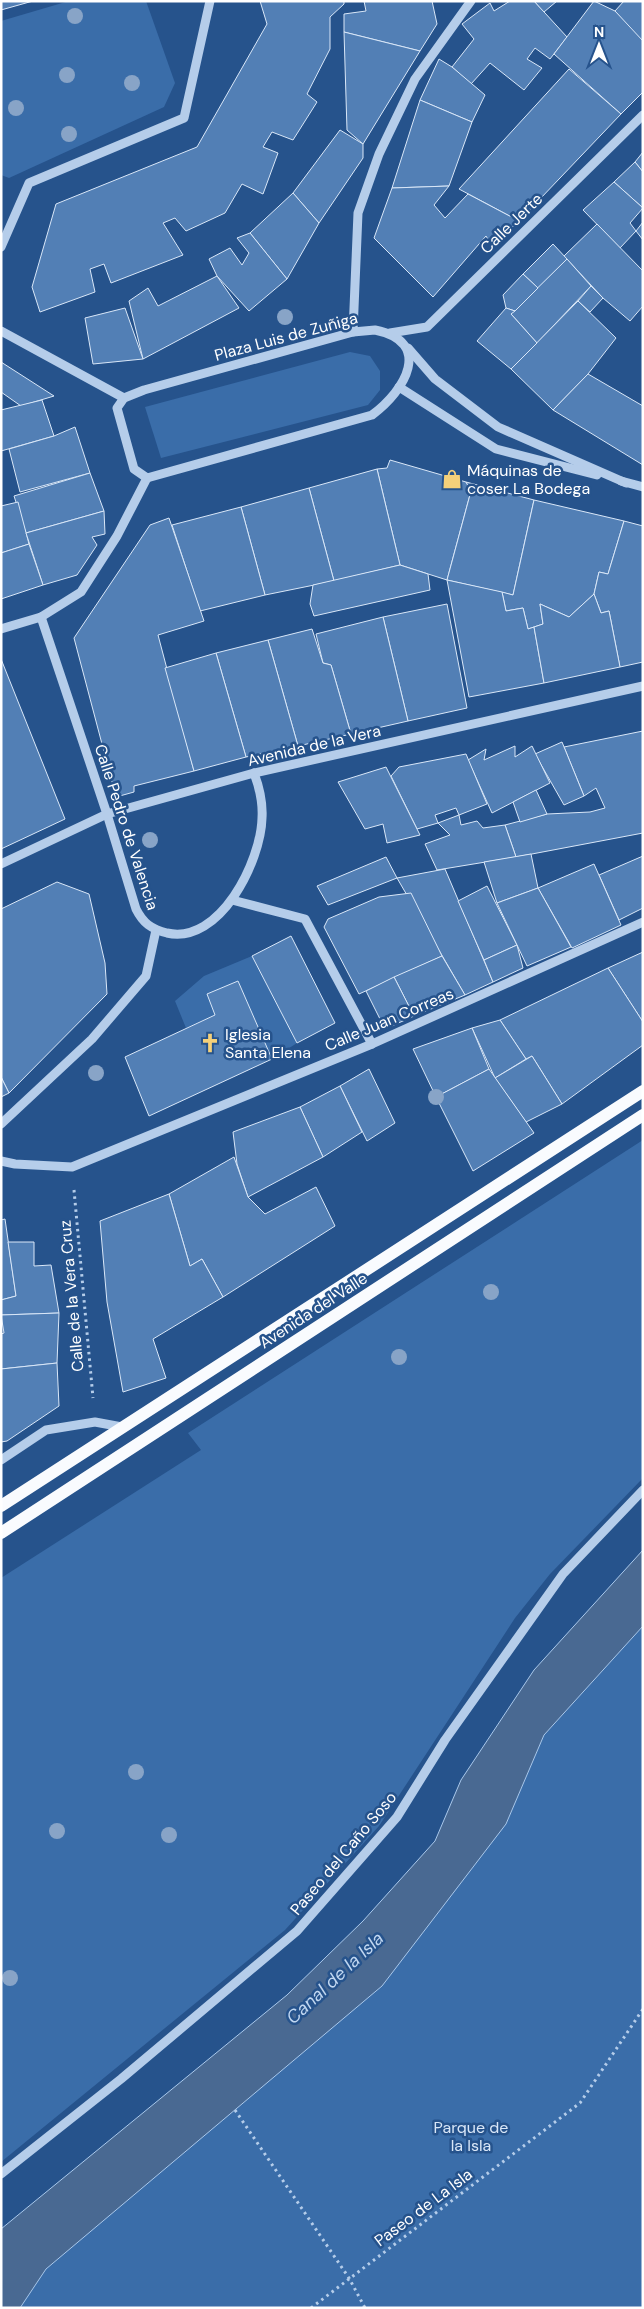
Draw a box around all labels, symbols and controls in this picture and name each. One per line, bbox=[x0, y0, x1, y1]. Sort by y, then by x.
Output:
north arrow bbox=[574, 20, 624, 70]
text: N bbox=[594, 23, 604, 41]
street label: Calle Jerte bbox=[476, 188, 547, 258]
street label: Plaza Luis de Zuñiga bbox=[212, 307, 360, 366]
place label: Máquinas de coser La Bodega bbox=[467, 460, 590, 499]
shop icon: Máquinas de coser La Bodega bbox=[441, 468, 463, 490]
street label: Avenida de la Vera bbox=[245, 720, 383, 771]
street label: Calle Pedro de Valencia bbox=[90, 741, 163, 913]
street label: Calle Juan Correas bbox=[321, 983, 457, 1056]
place label: Iglesia Santa Elena bbox=[225, 1024, 311, 1063]
church icon: Iglesia Santa Elena bbox=[199, 1032, 221, 1054]
street label: Calle de la Vera Cruz bbox=[54, 1219, 89, 1373]
street label: Avenida del Valle bbox=[255, 1268, 371, 1353]
street label: Paseo del Caño Soso bbox=[286, 1787, 401, 1919]
water label: Canal de la Isla bbox=[281, 1927, 389, 2029]
park label: Parque de la Isla bbox=[434, 2117, 508, 2156]
street label: Paseo de La Isla bbox=[370, 2164, 476, 2251]

